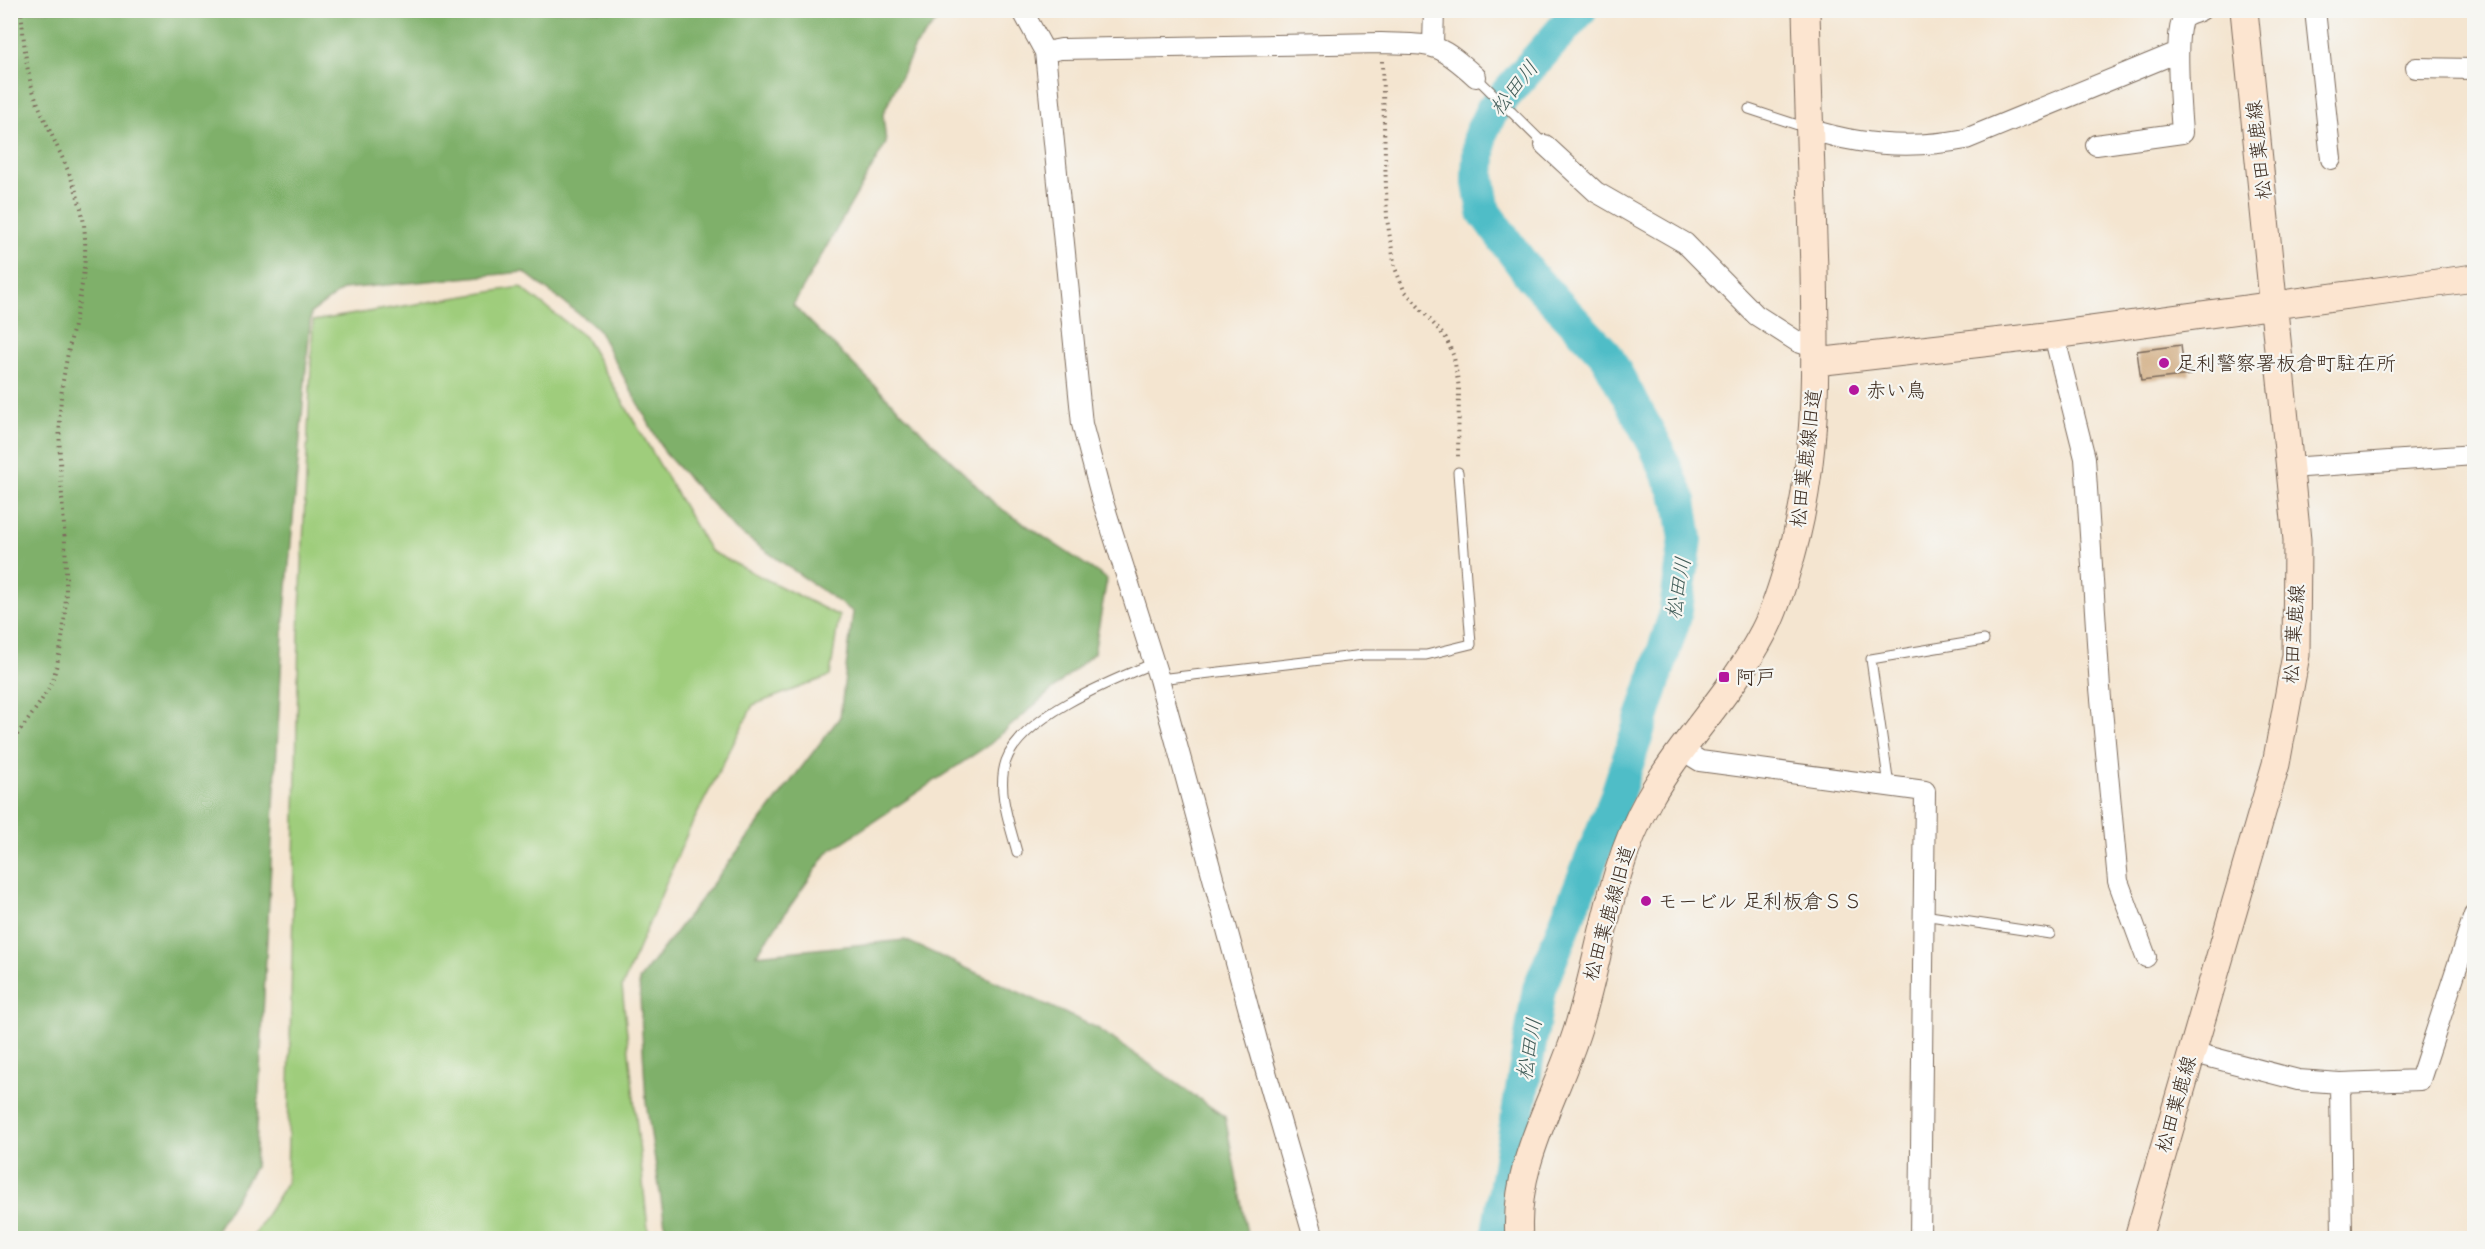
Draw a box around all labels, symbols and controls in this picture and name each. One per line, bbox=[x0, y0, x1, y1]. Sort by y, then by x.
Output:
water label: 松田川 bbox=[1479, 52, 1549, 124]
street label: 松田葉鹿線 bbox=[2236, 98, 2282, 202]
place label: 足利警察署板倉町駐在所 bbox=[2176, 346, 2396, 381]
marker: 足利警察署板倉町駐在所 bbox=[2157, 356, 2171, 370]
place label: 赤い鳥 bbox=[1866, 373, 1926, 408]
marker: 赤い鳥 bbox=[1847, 383, 1861, 397]
street label: 松田葉鹿線旧道 bbox=[1780, 386, 1832, 530]
water label: 松田川 bbox=[1654, 554, 1702, 622]
street label: 松田葉鹿線 bbox=[2273, 583, 2315, 685]
place label: 阿戸 bbox=[1736, 660, 1776, 695]
marker: 阿戸 bbox=[1717, 670, 1731, 684]
street label: 松田葉鹿線旧道 bbox=[1573, 841, 1645, 985]
place label: モービル 足利板倉ＳＳ bbox=[1658, 884, 1863, 919]
marker: モービル 足利板倉ＳＳ bbox=[1639, 894, 1653, 908]
water label: 松田川 bbox=[1505, 1015, 1553, 1083]
street label: 松田葉鹿線 bbox=[2145, 1051, 2207, 1157]

